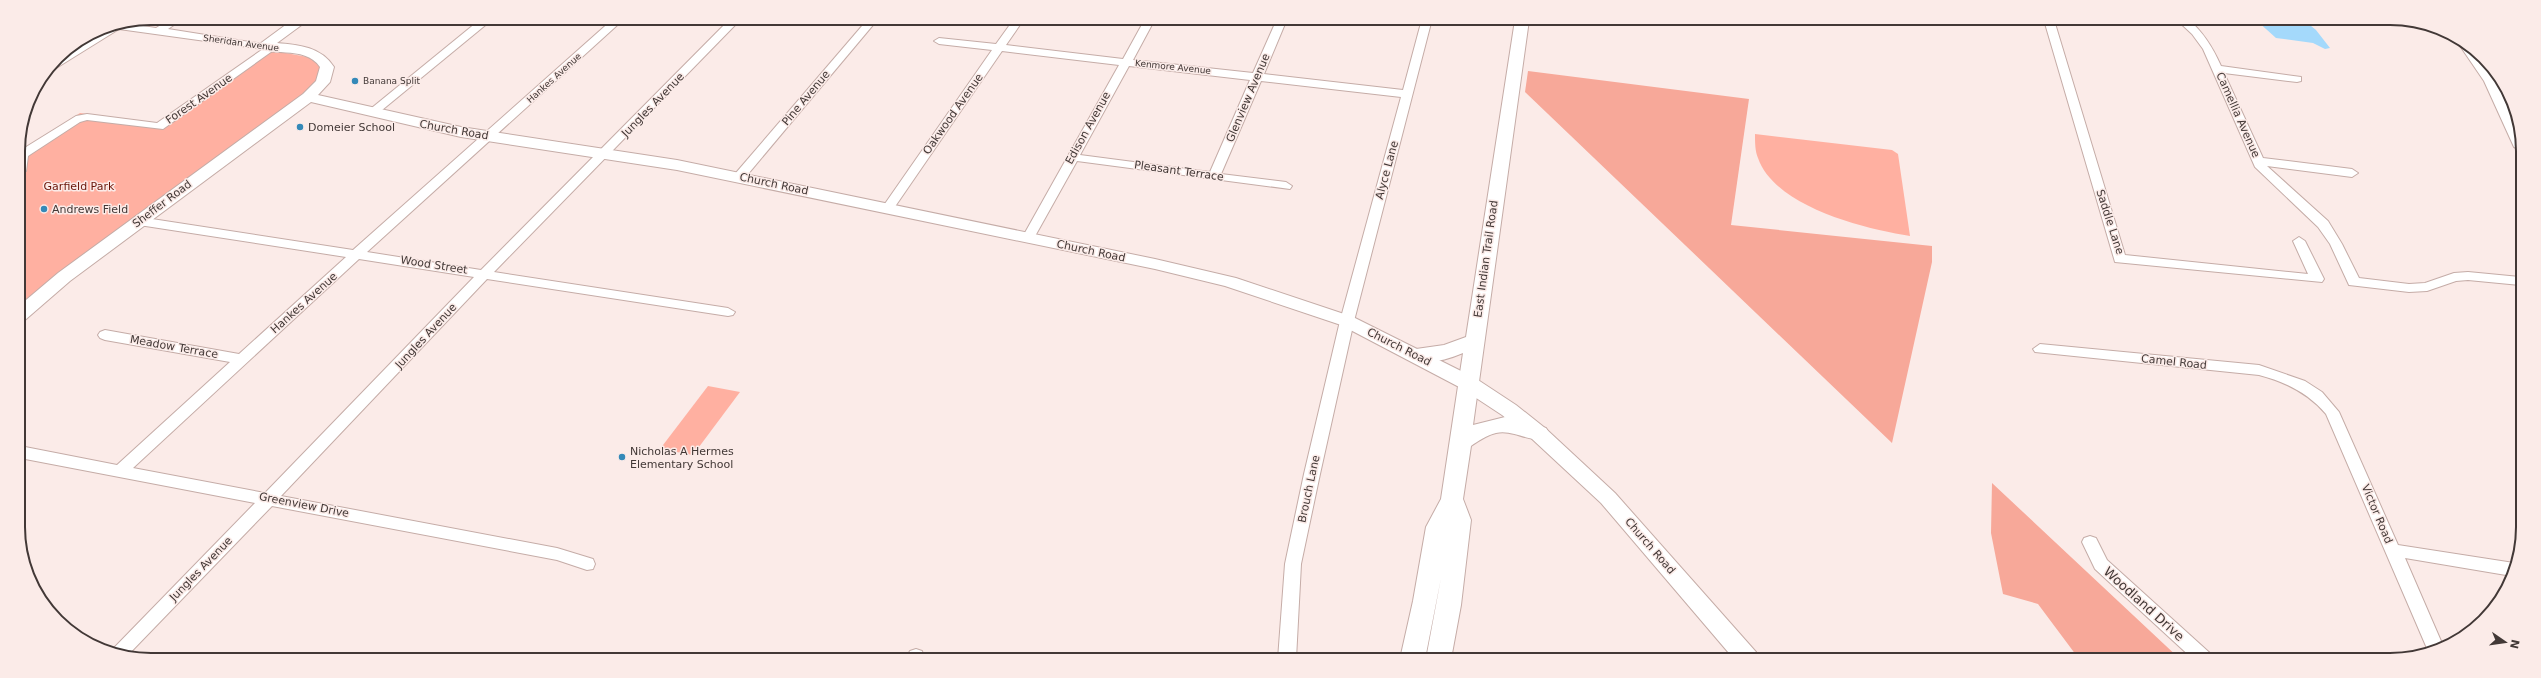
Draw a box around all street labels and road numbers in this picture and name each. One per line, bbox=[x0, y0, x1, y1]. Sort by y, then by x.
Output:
street label: Sheridan Avenue bbox=[202, 33, 280, 53]
street label: Hankes Avenue bbox=[525, 51, 583, 105]
street label: Glenview Avenue bbox=[1223, 52, 1273, 144]
street label: Kenmore Avenue bbox=[1135, 58, 1212, 76]
street label: Pine Avenue bbox=[779, 68, 833, 128]
street label: Jungles Avenue bbox=[618, 70, 687, 140]
street label: Camellia Avenue bbox=[2213, 70, 2263, 160]
street label: Forest Avenue bbox=[163, 71, 235, 127]
street label: Oakwood Avenue bbox=[920, 71, 986, 157]
street label: Edison Avenue bbox=[1063, 89, 1113, 166]
street label: Church Road bbox=[418, 118, 490, 142]
street label: Alyce Lane bbox=[1373, 139, 1401, 201]
street label: Pleasant Terrace bbox=[1133, 158, 1225, 184]
street label: Church Road bbox=[738, 170, 810, 198]
street label: Sheffer Road bbox=[130, 178, 194, 230]
street label: Saddle Lane bbox=[2093, 188, 2127, 256]
street label: East Indian Trail Road bbox=[1471, 200, 1501, 318]
street label: Church Road bbox=[1055, 237, 1127, 265]
street label: Wood Street bbox=[400, 253, 469, 277]
street label: Hankes Avenue bbox=[268, 270, 340, 336]
street label: Jungles Avenue bbox=[392, 301, 460, 372]
street label: Church Road bbox=[1365, 325, 1433, 369]
street label: Meadow Terrace bbox=[129, 333, 219, 361]
street label: Camel Road bbox=[2140, 352, 2208, 372]
street label: Brouch Lane bbox=[1296, 454, 1323, 524]
street label: Victor Road bbox=[2359, 482, 2395, 546]
street label: Greenview Drive bbox=[258, 490, 350, 520]
street label: Church Road bbox=[1622, 515, 1678, 577]
street label: Jungles Avenue bbox=[166, 534, 235, 604]
street label: Woodland Drive bbox=[2101, 564, 2187, 644]

